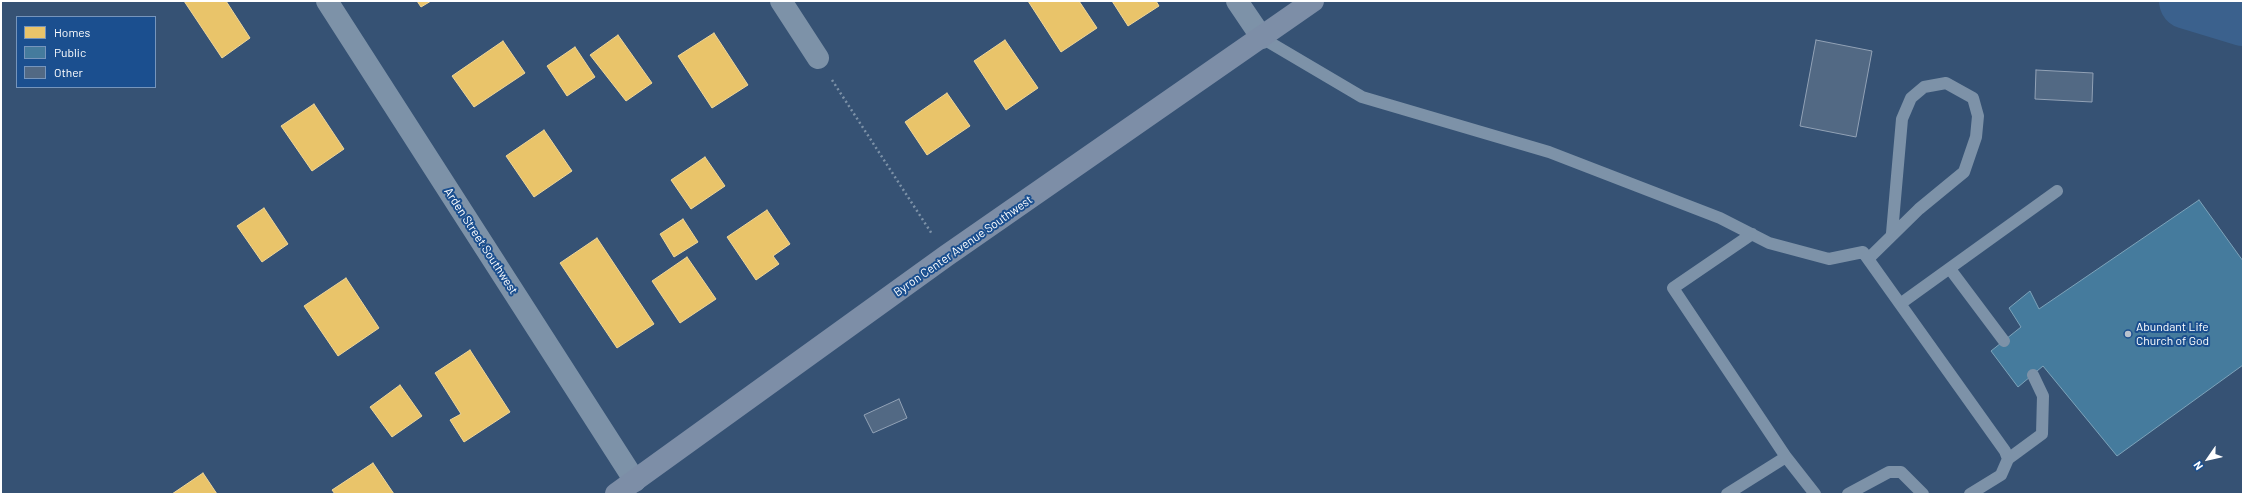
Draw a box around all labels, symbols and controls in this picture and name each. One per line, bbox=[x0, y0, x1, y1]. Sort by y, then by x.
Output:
legend bbox=[16, 16, 156, 88]
text: Homes bbox=[54, 25, 90, 39]
text: Public bbox=[54, 45, 86, 59]
text: Other bbox=[54, 65, 83, 79]
street label: Arden Street Southwest bbox=[441, 185, 521, 297]
street label: Byron Center Avenue Southwest bbox=[891, 192, 1035, 300]
place label: Abundant Life Church of God bbox=[2136, 320, 2209, 348]
marker: Abundant Life Church of God bbox=[2123, 329, 2133, 339]
north arrow bbox=[2188, 439, 2228, 479]
text: N bbox=[2190, 459, 2205, 473]

